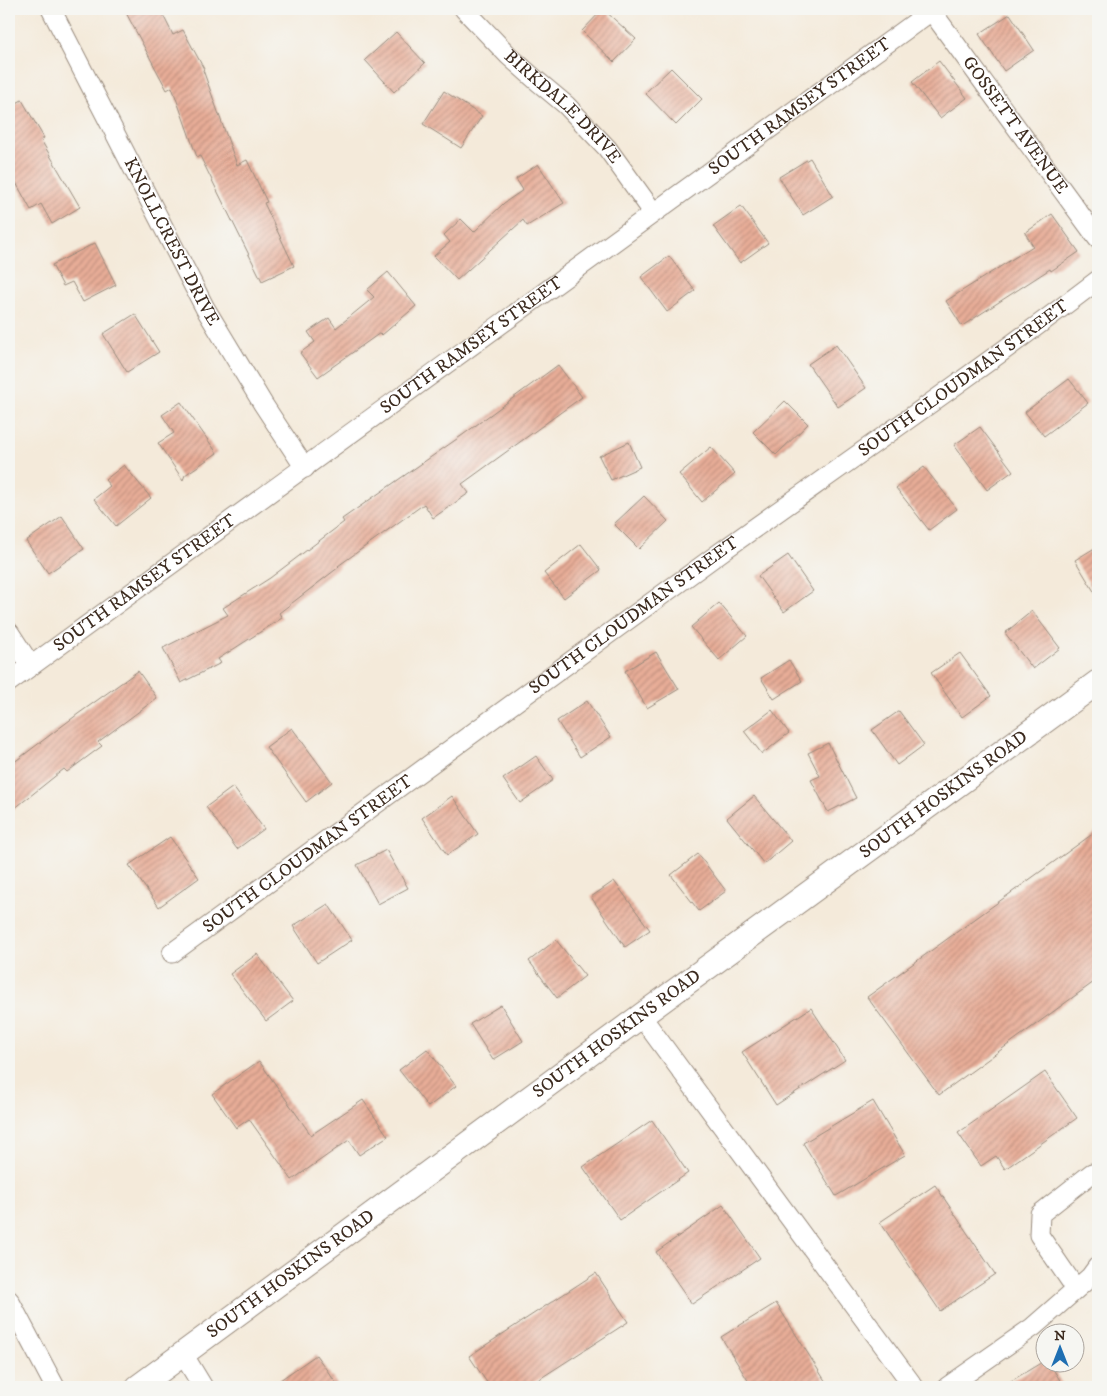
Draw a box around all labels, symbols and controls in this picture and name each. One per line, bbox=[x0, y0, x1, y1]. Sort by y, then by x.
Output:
street label: SOUTH RAMSEY STREET bbox=[704, 33, 896, 180]
street label: BIRKDALE DRIVE bbox=[499, 46, 626, 168]
street label: GOSSETT AVENUE bbox=[957, 52, 1073, 199]
street label: KNOLLCREST DRIVE bbox=[119, 154, 224, 330]
street label: SOUTH RAMSEY STREET bbox=[376, 272, 567, 419]
street label: SOUTH CLOUDMAN STREET bbox=[854, 295, 1073, 462]
street label: SOUTH RAMSEY STREET bbox=[49, 509, 241, 657]
street label: SOUTH CLOUDMAN STREET bbox=[525, 532, 743, 699]
street label: SOUTH HOSKINS ROAD bbox=[855, 726, 1032, 864]
street label: SOUTH CLOUDMAN STREET bbox=[199, 770, 417, 938]
street label: SOUTH HOSKINS ROAD bbox=[529, 965, 705, 1103]
street label: SOUTH HOSKINS ROAD bbox=[203, 1205, 379, 1343]
north arrow bbox=[1034, 1324, 1084, 1374]
text: N bbox=[1054, 1327, 1066, 1345]

